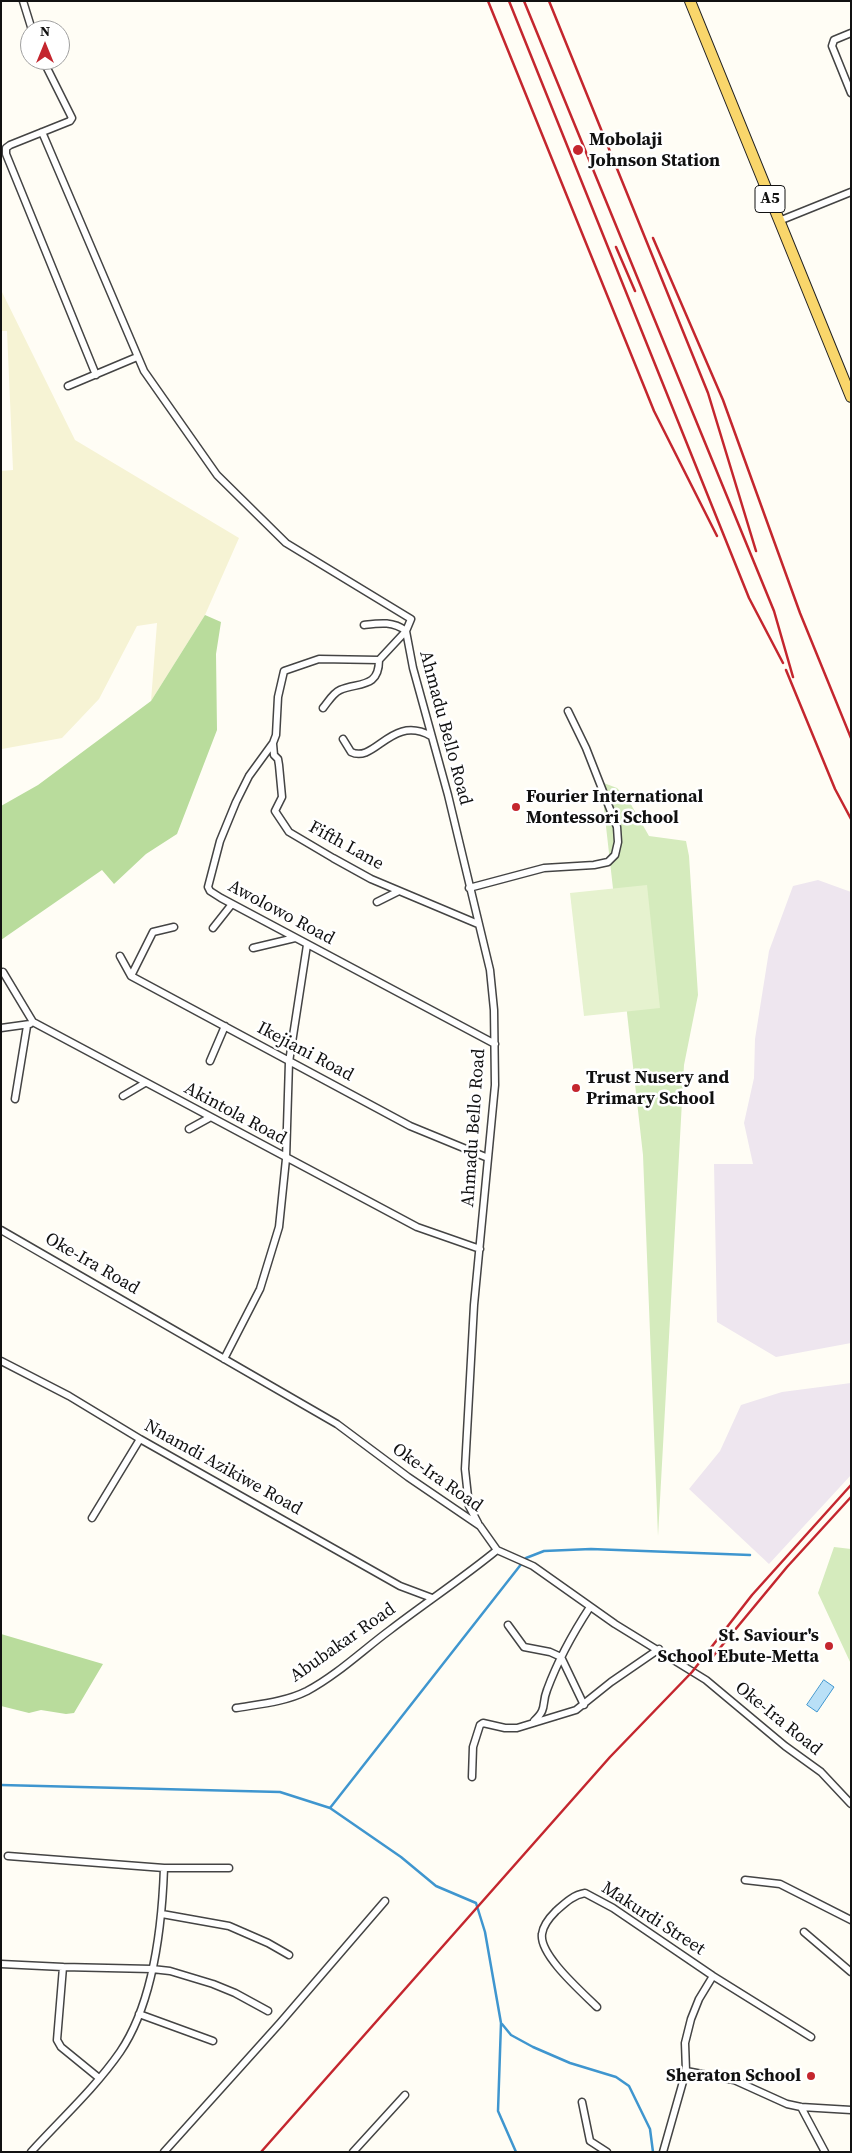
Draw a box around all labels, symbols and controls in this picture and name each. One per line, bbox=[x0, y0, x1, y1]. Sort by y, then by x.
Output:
north arrow bbox=[20, 20, 70, 70]
text: N bbox=[40, 21, 50, 41]
place label: Mobolaji Johnson Station bbox=[589, 129, 720, 172]
marker: Mobolaji Johnson Station bbox=[571, 143, 585, 157]
road number: A5 bbox=[755, 185, 785, 212]
street label: Ahmadu Bello Road bbox=[414, 649, 476, 807]
place label: Fourier International Montessori School bbox=[526, 786, 703, 829]
marker: Fourier International Montessori School bbox=[510, 801, 522, 813]
street label: Fifth Lane bbox=[305, 817, 387, 875]
street label: Awolowo Road bbox=[224, 876, 338, 950]
street label: Ikejiani Road bbox=[253, 1018, 357, 1086]
street label: Ahmadu Bello Road bbox=[458, 1048, 490, 1208]
place label: Trust Nusery and Primary School bbox=[586, 1067, 729, 1110]
street label: Akintola Road bbox=[180, 1078, 290, 1150]
marker: Trust Nusery and Primary School bbox=[570, 1082, 582, 1094]
street label: Oke-Ira Road bbox=[41, 1228, 143, 1300]
street label: Nnamdi Azikiwe Road bbox=[140, 1416, 306, 1520]
street label: Oke-Ira Road bbox=[388, 1439, 486, 1517]
street label: Abubakar Road bbox=[286, 1599, 400, 1687]
place label: St. Saviour's School Ebute-Metta bbox=[658, 1625, 819, 1668]
marker: St. Saviour's School Ebute-Metta bbox=[823, 1640, 835, 1652]
street label: Oke-Ira Road bbox=[730, 1677, 826, 1761]
street label: Makurdi Street bbox=[597, 1878, 709, 1960]
place label: Sheraton School bbox=[666, 2065, 801, 2087]
marker: Sheraton School bbox=[805, 2070, 817, 2082]

